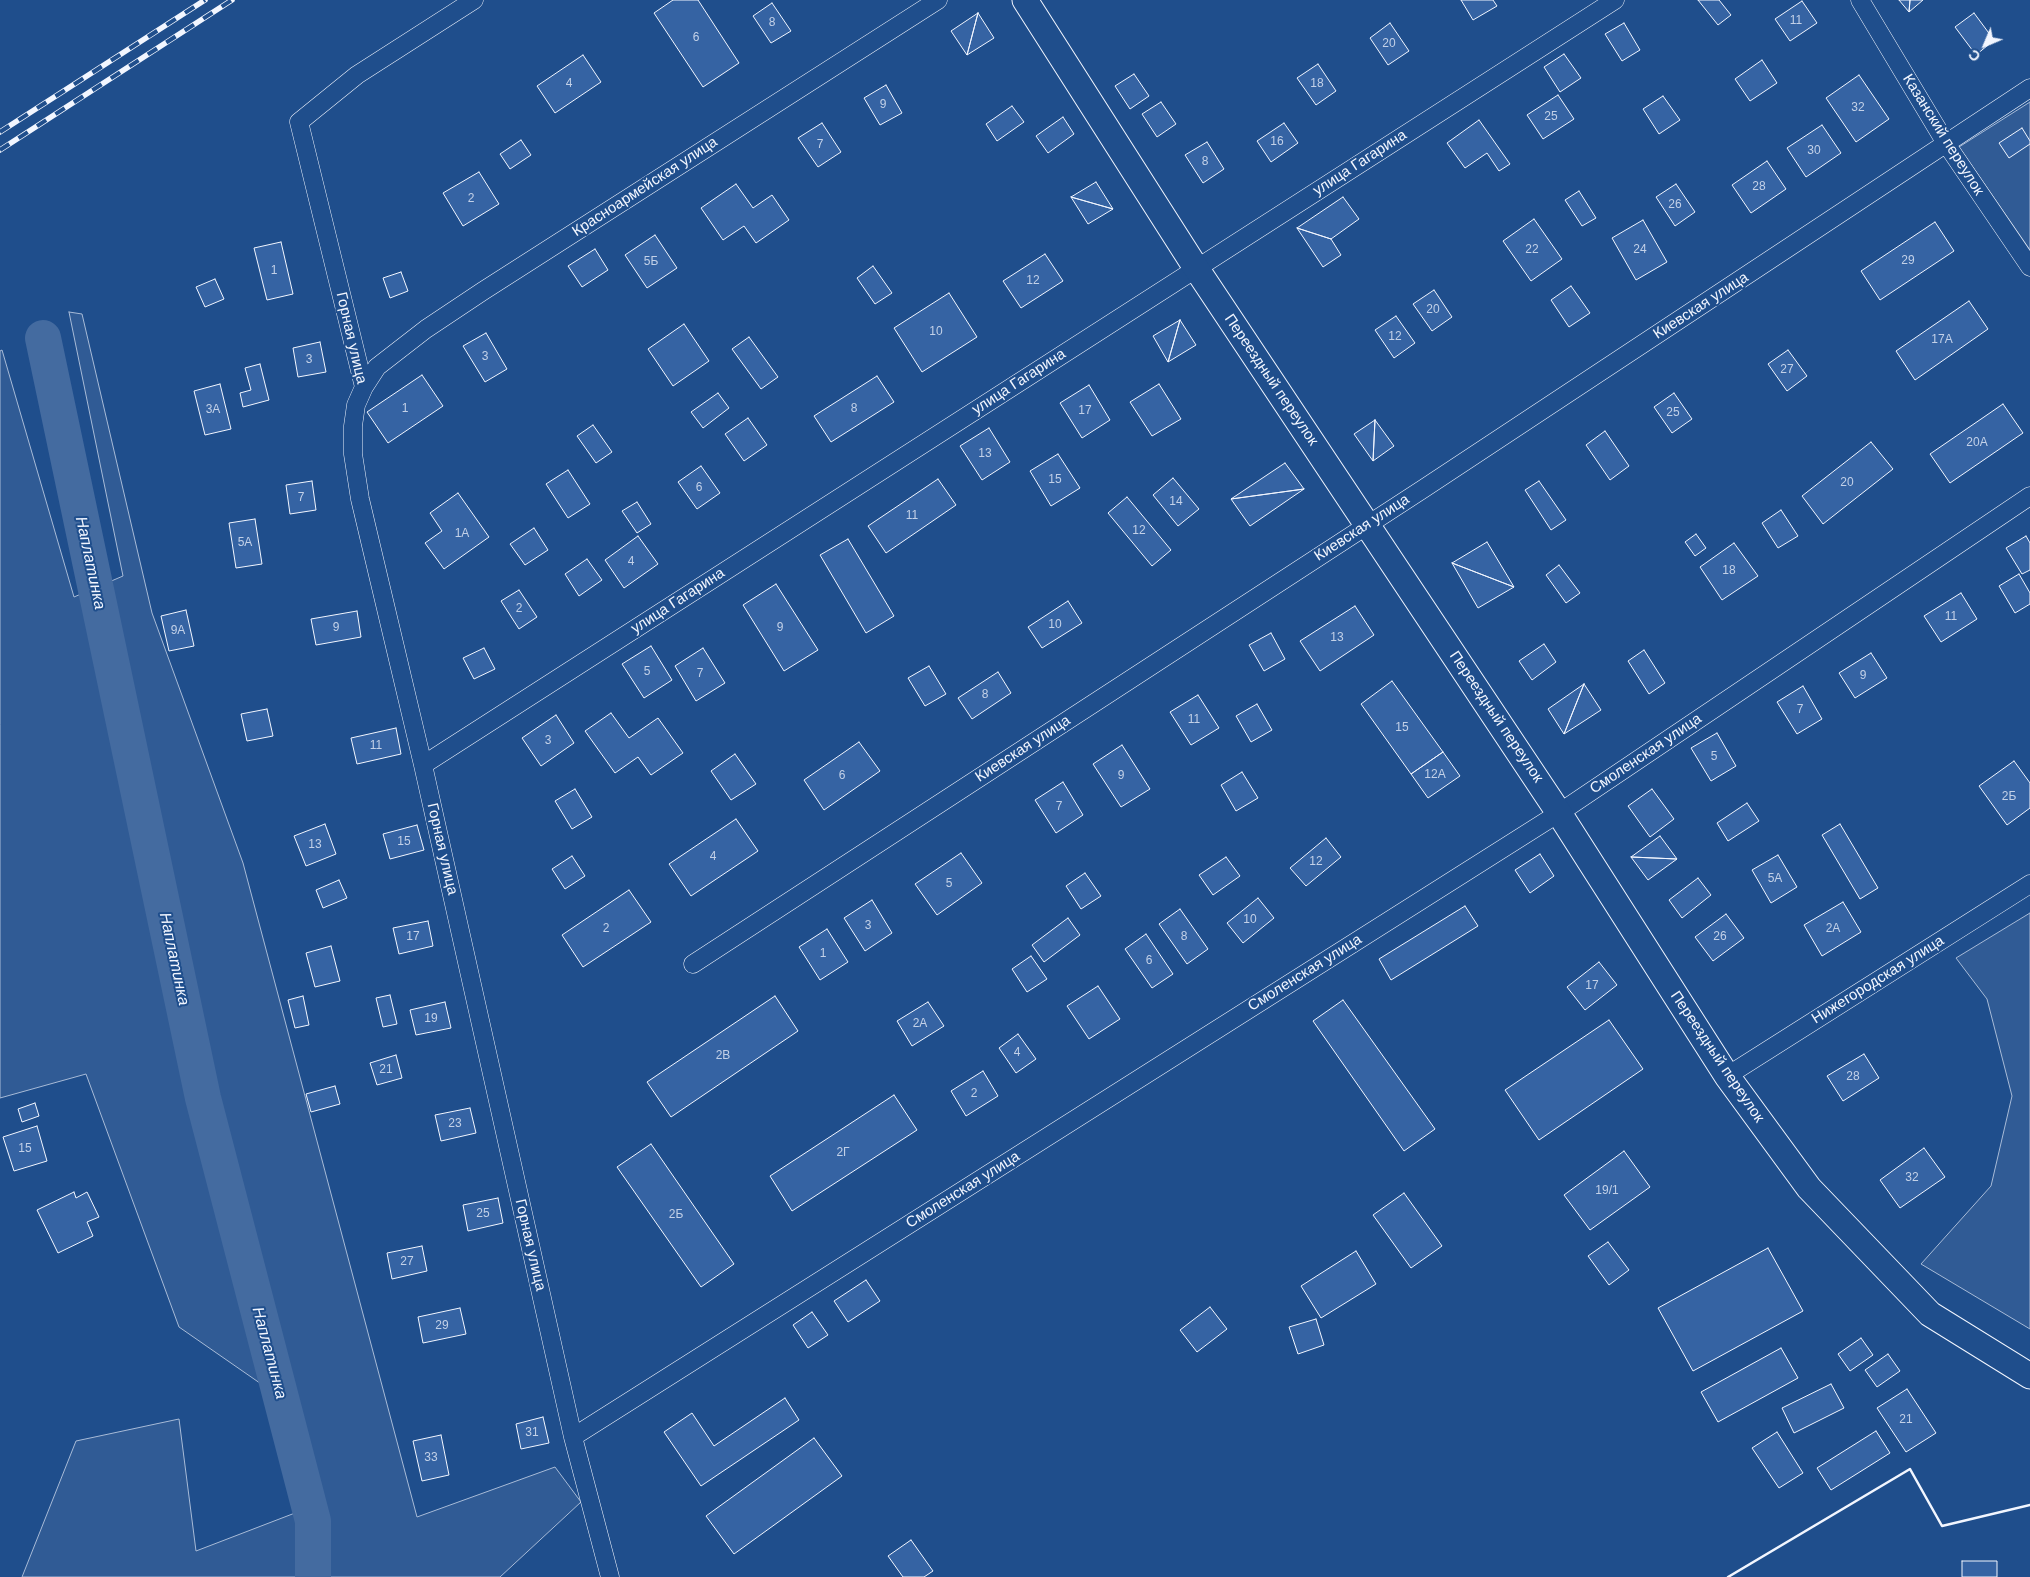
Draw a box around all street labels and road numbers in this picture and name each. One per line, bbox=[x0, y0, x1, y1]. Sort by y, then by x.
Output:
street label: Казанский переулок bbox=[1898, 71, 1988, 199]
street label: улица Гагарина bbox=[1310, 126, 1410, 200]
street label: Красноармейская улица bbox=[569, 133, 721, 241]
street label: Киевская улица bbox=[1650, 269, 1752, 343]
street label: Горная улица bbox=[332, 290, 370, 386]
street label: Переездный переулок bbox=[1220, 311, 1322, 449]
street label: улица Гагарина bbox=[969, 345, 1069, 419]
street label: Киевская улица bbox=[1311, 491, 1413, 565]
street label: улица Гагарина bbox=[628, 564, 728, 638]
street label: Переездный переулок bbox=[1445, 648, 1547, 786]
street label: Смоленская улица bbox=[1587, 710, 1705, 798]
street label: Киевская улица bbox=[972, 712, 1074, 786]
street label: Горная улица bbox=[423, 801, 461, 897]
street label: Смоленская улица bbox=[1245, 931, 1365, 1015]
street label: Нижегородская улица bbox=[1809, 932, 1947, 1028]
street label: Переездный переулок bbox=[1666, 988, 1768, 1126]
street label: Смоленская улица bbox=[903, 1148, 1023, 1232]
street label: Горная улица bbox=[511, 1197, 549, 1293]

